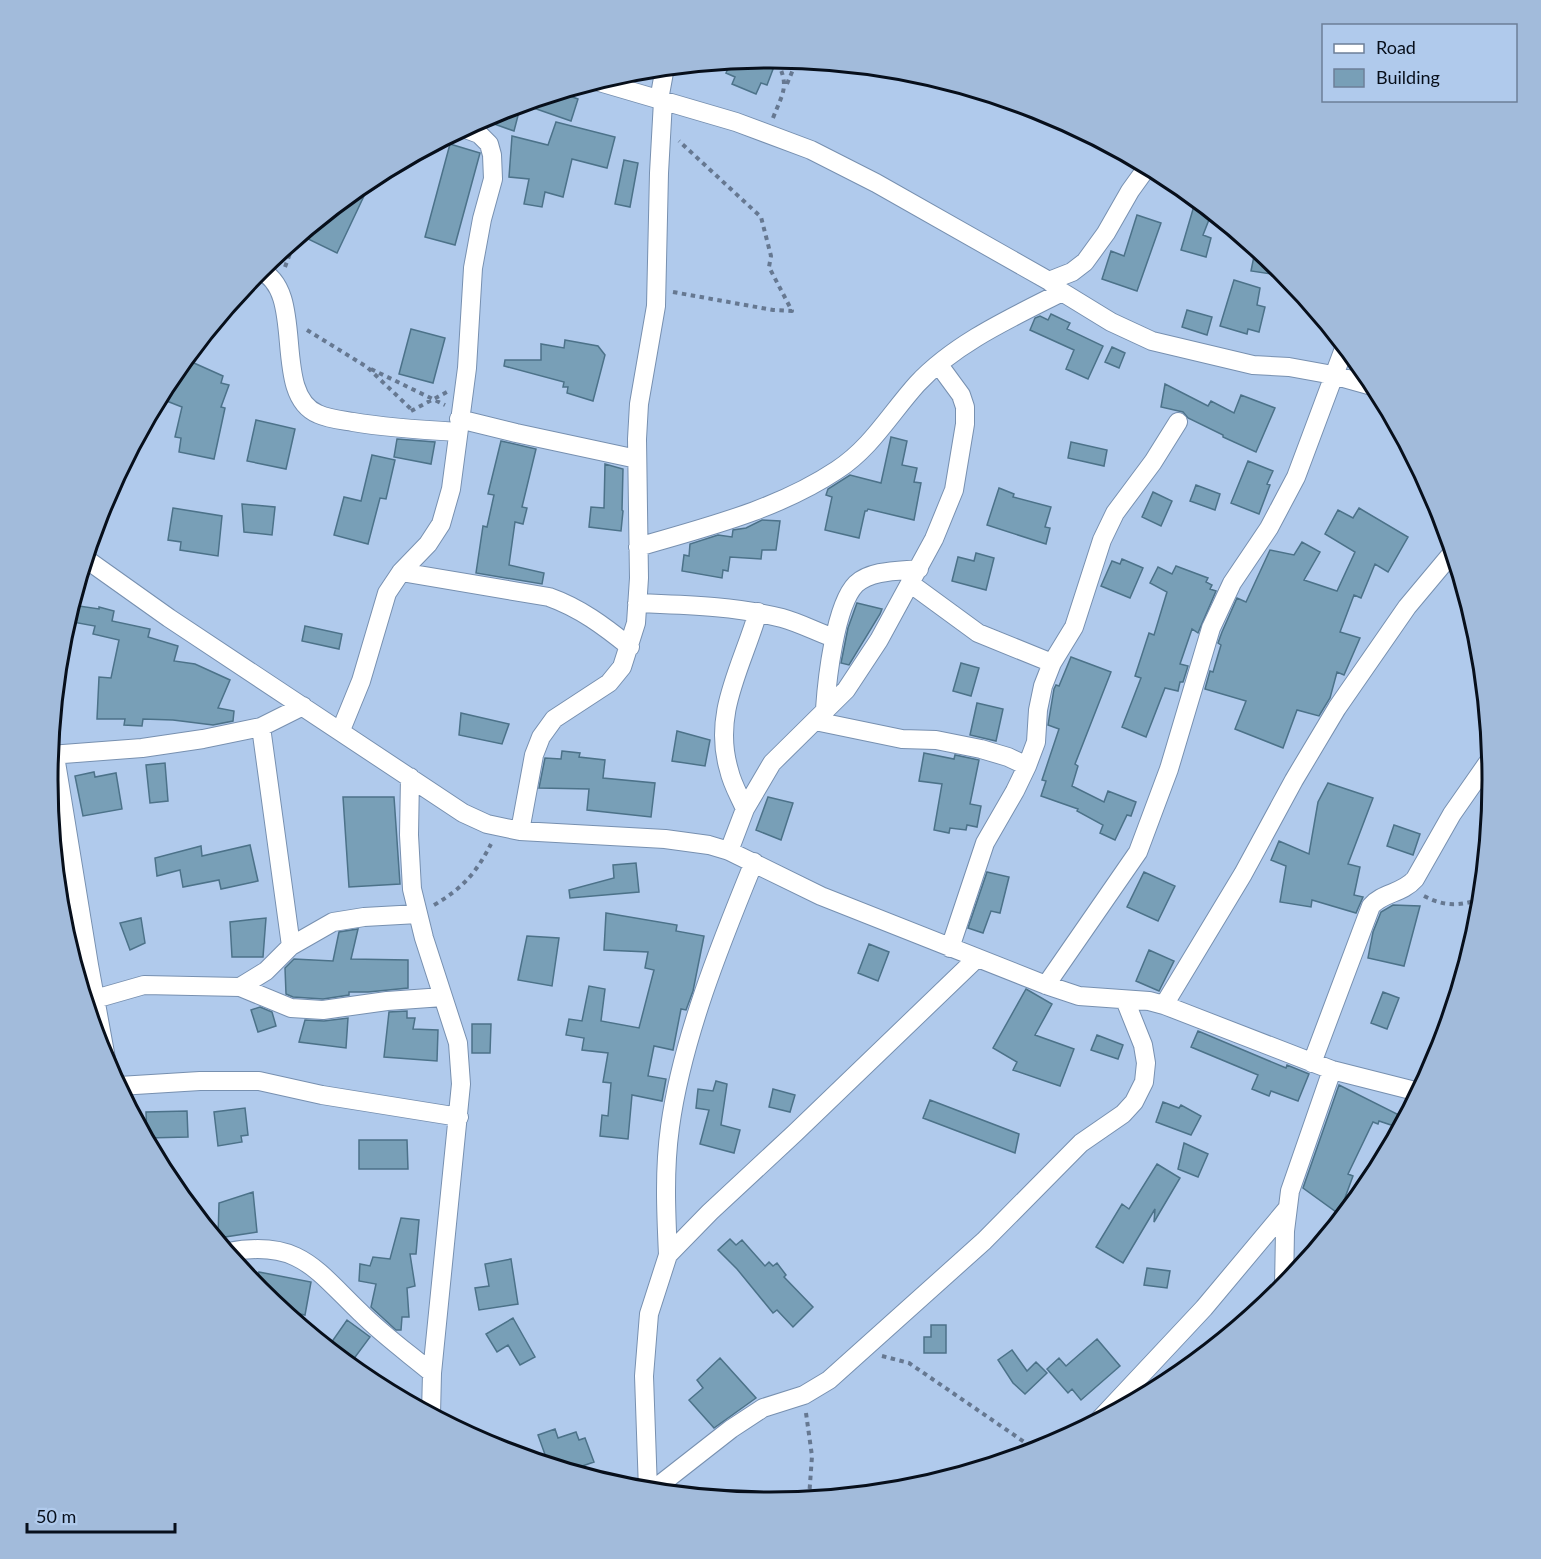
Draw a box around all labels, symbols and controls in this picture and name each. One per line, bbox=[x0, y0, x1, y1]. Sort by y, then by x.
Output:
legend bbox=[1322, 24, 1517, 102]
text: Road bbox=[1376, 36, 1416, 58]
text: Building bbox=[1376, 66, 1440, 88]
scale bar bbox=[27, 1496, 176, 1534]
text: 50 m bbox=[36, 1505, 76, 1527]

